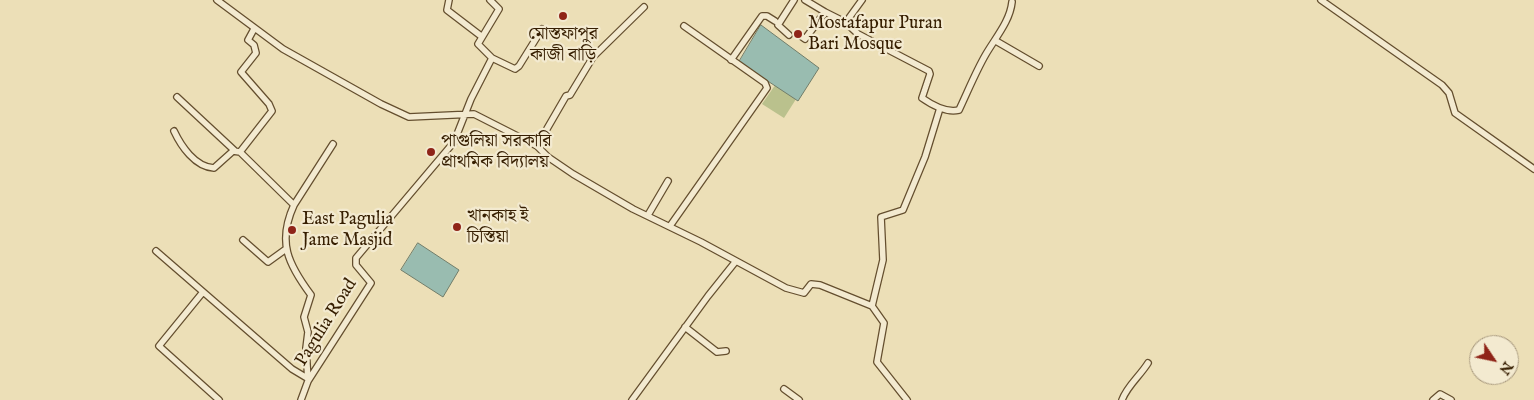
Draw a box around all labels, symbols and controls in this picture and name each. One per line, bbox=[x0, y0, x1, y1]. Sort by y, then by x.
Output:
marker: মোস্তফাপুর কাজী বাড়ি bbox=[557, 10, 569, 22]
place label: Mostafapur Puran Bari Mosque bbox=[808, 13, 942, 56]
place label: মোস্তফাপুর কাজী বাড়ি bbox=[528, 24, 598, 66]
marker: Mostafapur Puran Bari Mosque bbox=[792, 28, 804, 40]
place label: পাগুলিয়া সরকারি প্রাথমিক বিদ্যালয় bbox=[441, 131, 551, 173]
marker: পাগুলিয়া সরকারি প্রাথমিক বিদ্যালয় bbox=[425, 146, 437, 158]
place label: খানকাহ ই চিস্তিয়া bbox=[467, 206, 528, 248]
place label: East Pagulia Jame Masjid bbox=[302, 209, 393, 252]
marker: খানকাহ ই চিস্তিয়া bbox=[451, 221, 463, 233]
marker: East Pagulia Jame Masjid bbox=[286, 224, 298, 236]
street label: Pagulia Road bbox=[292, 275, 362, 371]
north arrow bbox=[1469, 335, 1519, 385]
text: N bbox=[1495, 358, 1516, 378]

